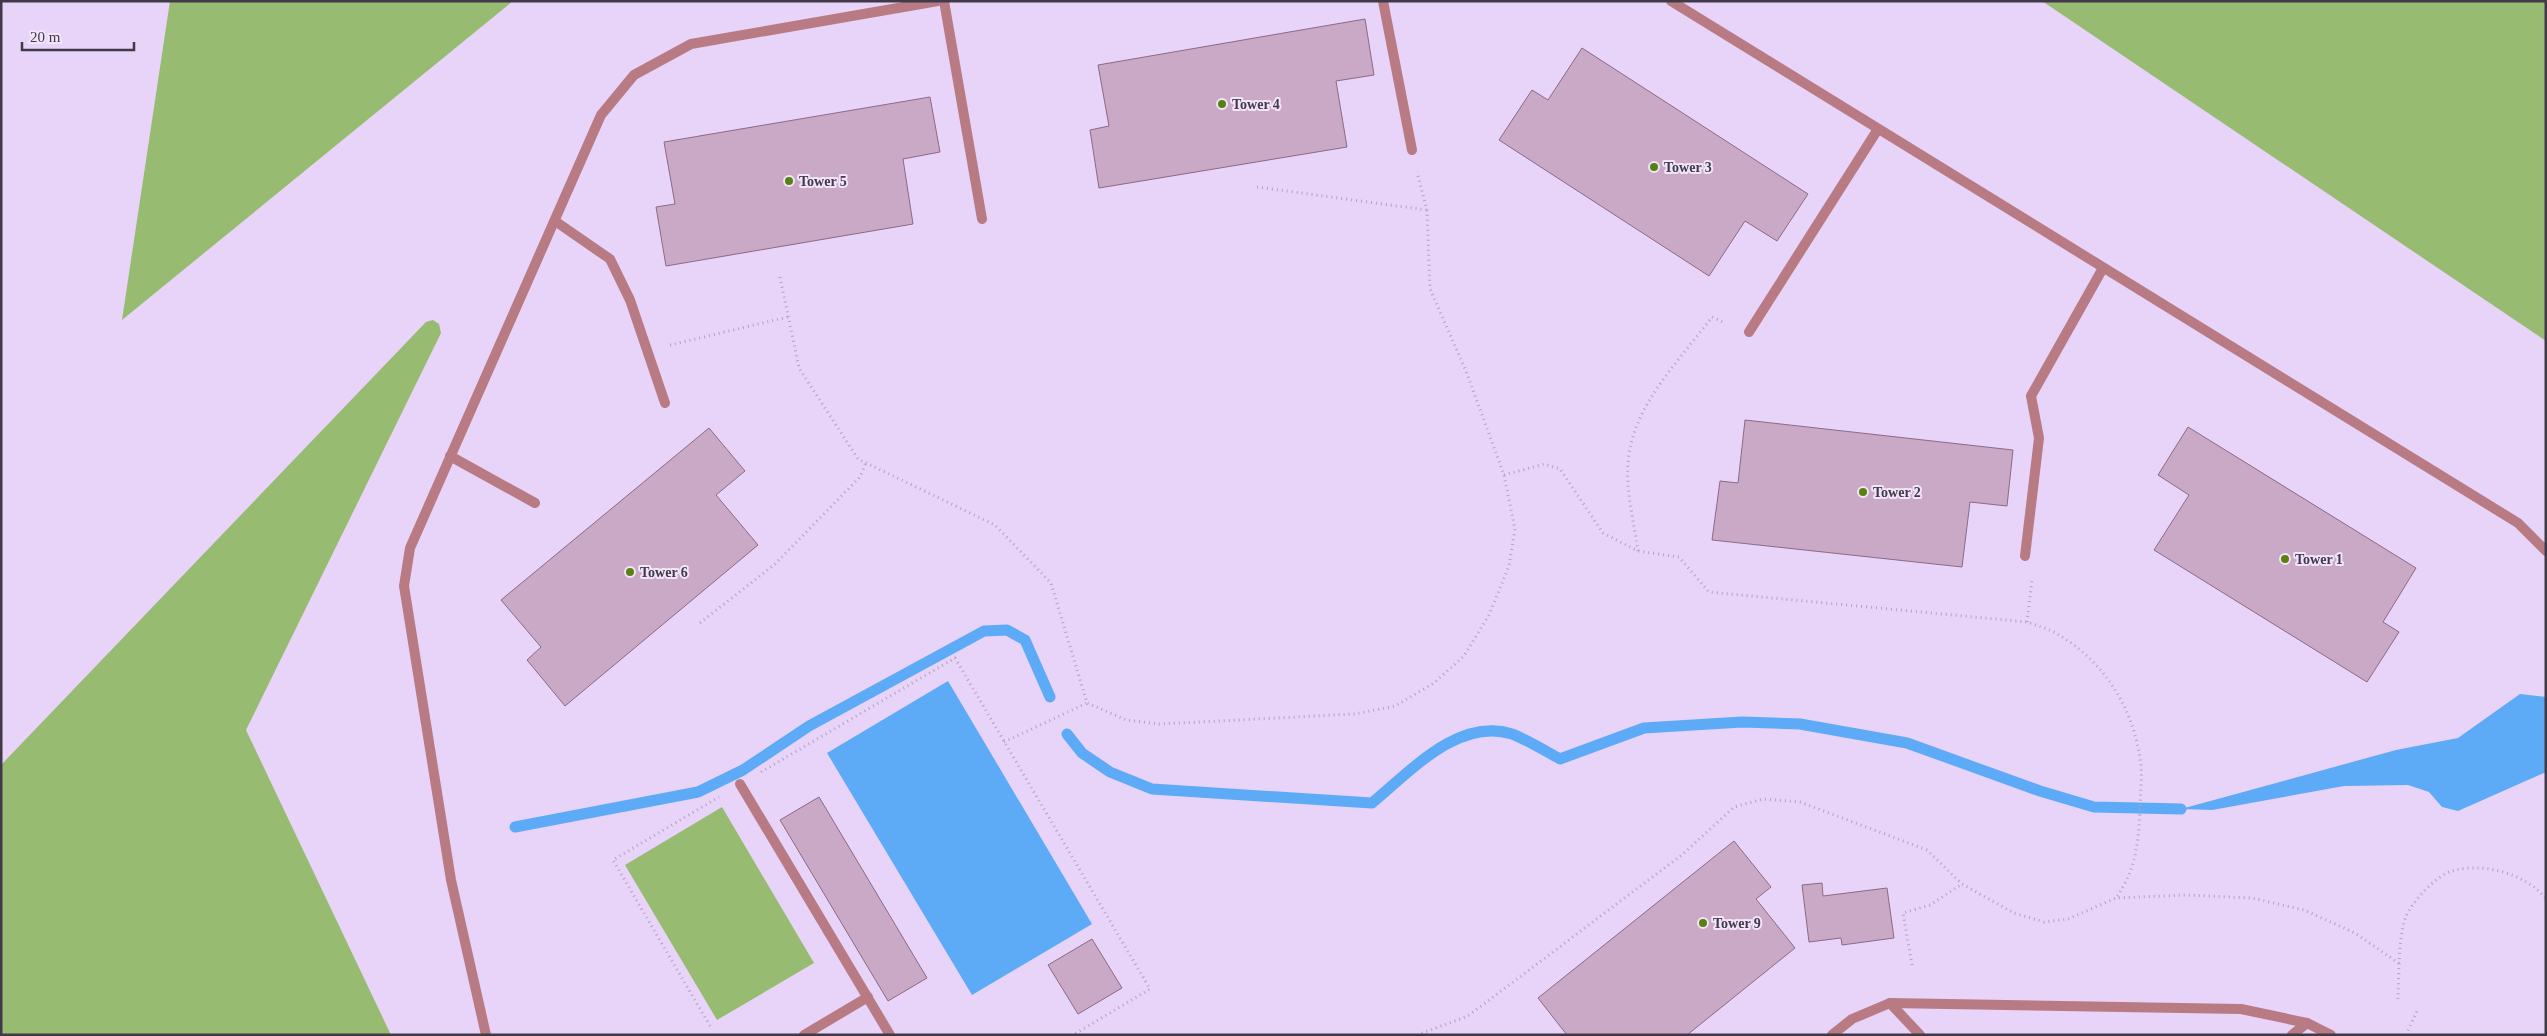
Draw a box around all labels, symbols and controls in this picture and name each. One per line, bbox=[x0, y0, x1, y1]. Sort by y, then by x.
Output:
scale bar bbox=[22, 20, 135, 52]
text: 20 m bbox=[30, 29, 61, 45]
place label: Tower 4 bbox=[1232, 97, 1280, 112]
marker: Tower 4 bbox=[1216, 98, 1228, 110]
place label: Tower 3 bbox=[1664, 160, 1712, 175]
marker: Tower 3 bbox=[1648, 161, 1660, 173]
place label: Tower 5 bbox=[799, 174, 847, 189]
marker: Tower 5 bbox=[783, 175, 795, 187]
place label: Tower 2 bbox=[1873, 485, 1921, 500]
marker: Tower 2 bbox=[1857, 486, 1869, 498]
place label: Tower 1 bbox=[2295, 552, 2343, 567]
marker: Tower 1 bbox=[2279, 553, 2291, 565]
place label: Tower 6 bbox=[640, 565, 688, 580]
marker: Tower 6 bbox=[624, 566, 636, 578]
place label: Tower 9 bbox=[1713, 916, 1761, 931]
marker: Tower 9 bbox=[1697, 917, 1709, 929]

